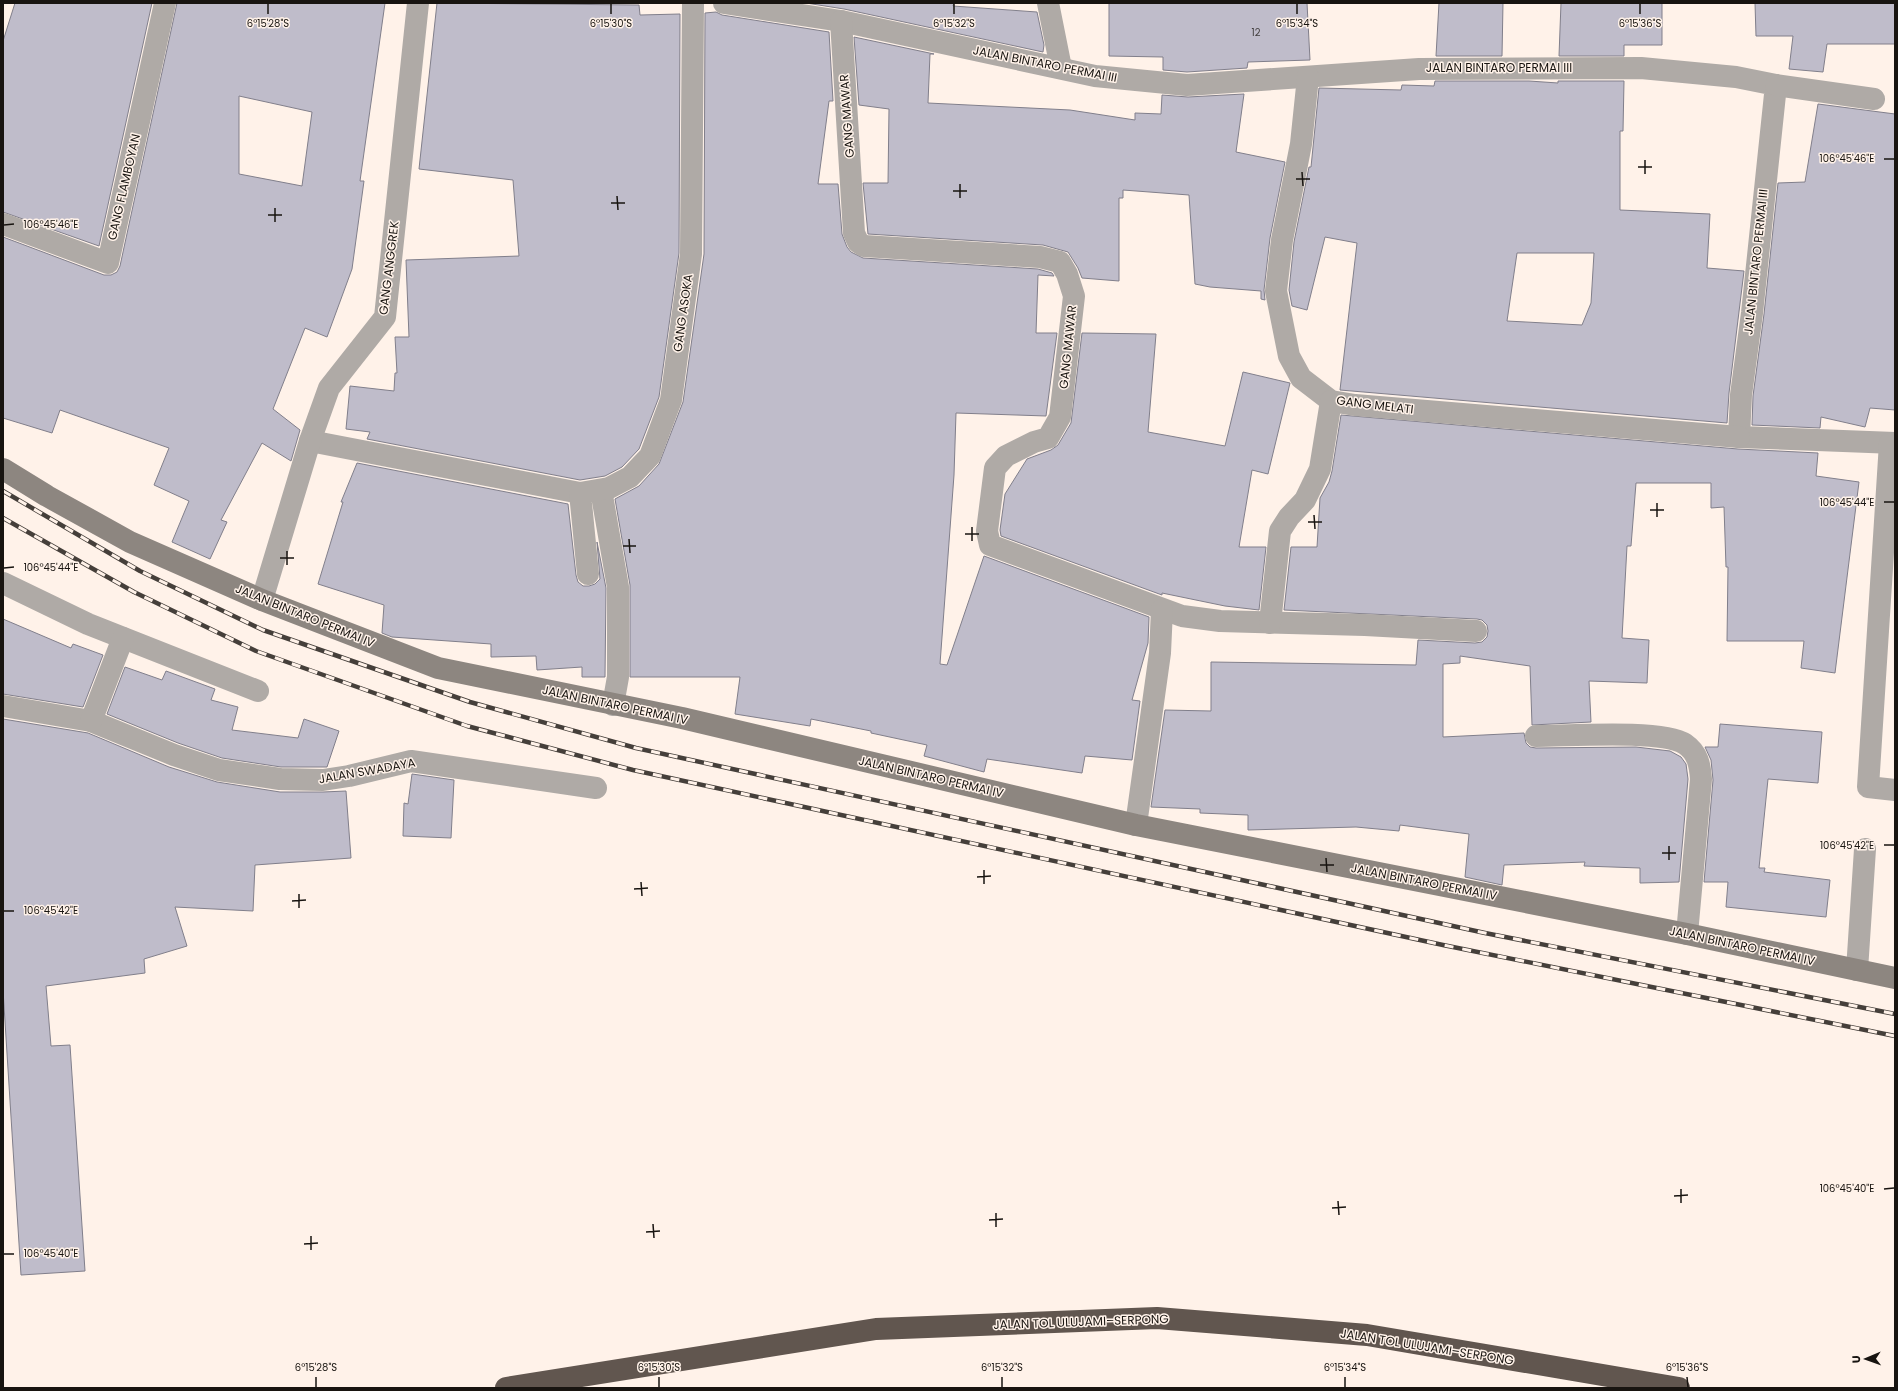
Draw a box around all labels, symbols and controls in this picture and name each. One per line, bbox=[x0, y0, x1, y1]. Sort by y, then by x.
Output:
text: 6°15'28"S bbox=[247, 16, 289, 31]
text: 6°15'30"S bbox=[590, 16, 632, 31]
text: 6°15'32"S bbox=[933, 16, 975, 31]
text: 6°15'34"S bbox=[1276, 16, 1318, 31]
text: 6°15'36"S bbox=[1619, 16, 1661, 31]
house number: 12 bbox=[1252, 25, 1261, 40]
street label: JALAN BINTARO PERMAI III bbox=[972, 41, 1119, 86]
street label: JALAN BINTARO PERMAI III bbox=[1426, 59, 1572, 76]
street label: GANG MAWAR bbox=[835, 74, 858, 158]
street label: GANG FLAMBOYAN bbox=[103, 132, 144, 242]
text: 106°45'46"E bbox=[1820, 151, 1874, 166]
street label: JALAN BINTARO PERMAI III bbox=[1739, 188, 1772, 336]
text: 106°45'46"E bbox=[24, 217, 78, 232]
street label: GANG ANGGREK bbox=[374, 220, 403, 316]
street label: GANG ASOKA bbox=[669, 273, 696, 353]
street label: GANG MAWAR bbox=[1055, 304, 1080, 390]
street label: GANG MELATI bbox=[1336, 391, 1415, 418]
text: 106°45'44"E bbox=[1820, 495, 1874, 510]
text: 106°45'44"E bbox=[24, 560, 78, 575]
street label: JALAN BINTARO PERMAI IV bbox=[233, 580, 377, 651]
street label: JALAN BINTARO PERMAI IV bbox=[541, 681, 690, 728]
street label: JALAN BINTARO PERMAI IV bbox=[857, 752, 1005, 802]
street label: JALAN SWADAYA bbox=[317, 754, 417, 787]
text: 106°45'42"E bbox=[1820, 838, 1874, 853]
street label: JALAN BINTARO PERMAI IV bbox=[1350, 859, 1499, 904]
text: 106°45'42"E bbox=[24, 903, 78, 918]
street label: JALAN BINTARO PERMAI IV bbox=[1668, 922, 1817, 969]
text: 106°45'40"E bbox=[1820, 1181, 1874, 1196]
text: 106°45'40"E bbox=[24, 1246, 78, 1261]
street label: JALAN TOL ULUJAMI–SERPONG bbox=[993, 1310, 1169, 1333]
street label: JALAN TOL ULUJAMI–SERPONG bbox=[1339, 1324, 1515, 1369]
north arrow bbox=[1846, 1339, 1886, 1379]
text: U bbox=[1848, 1355, 1864, 1364]
text: 6°15'28"S bbox=[295, 1360, 337, 1375]
text: 6°15'30"S bbox=[638, 1360, 680, 1375]
text: 6°15'32"S bbox=[981, 1360, 1023, 1375]
text: 6°15'34"S bbox=[1324, 1360, 1366, 1375]
text: 6°15'36"S bbox=[1666, 1360, 1708, 1375]

